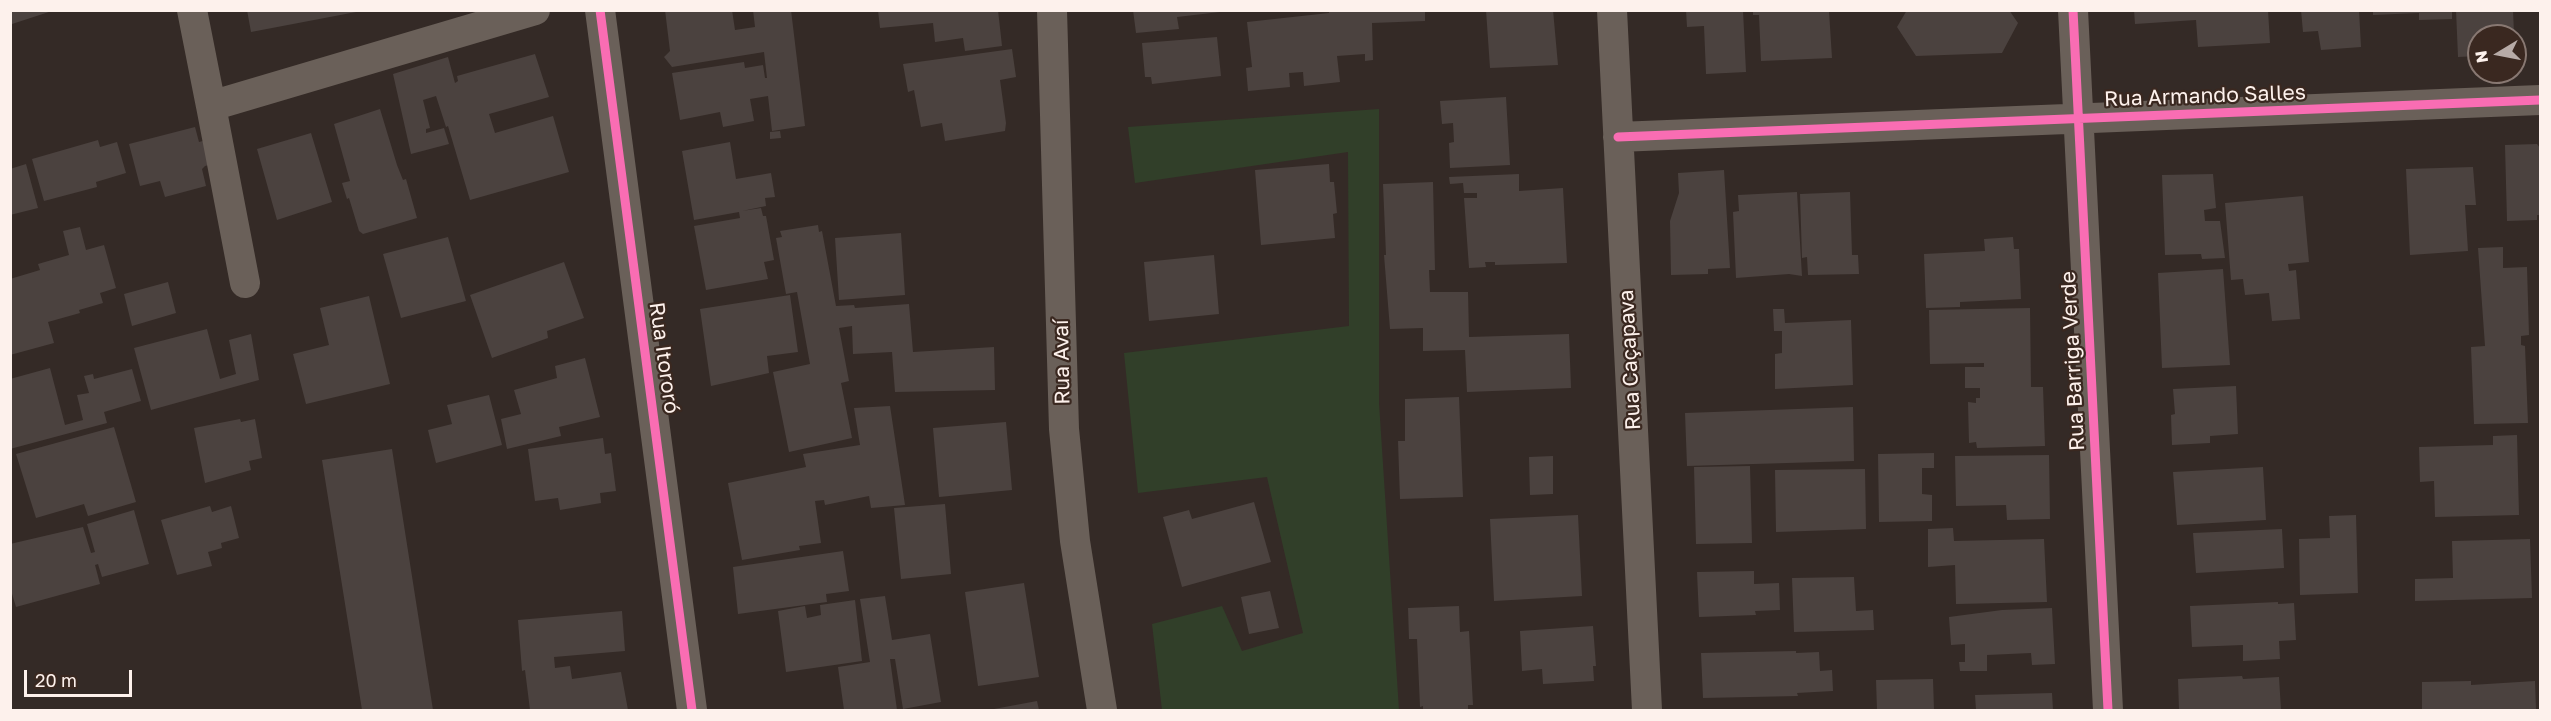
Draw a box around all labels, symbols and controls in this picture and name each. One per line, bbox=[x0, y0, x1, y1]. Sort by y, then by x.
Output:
north arrow bbox=[2467, 24, 2527, 84]
text: N bbox=[2470, 49, 2492, 65]
street label: Rua Armando Salles bbox=[2104, 80, 2306, 112]
street label: Rua Barriga Verde bbox=[2056, 271, 2090, 451]
street label: Rua Caçapava bbox=[1614, 289, 1646, 431]
street label: Rua Itororó bbox=[644, 301, 684, 415]
street label: Rua Avaí bbox=[1049, 319, 1075, 405]
scale bar bbox=[27, 658, 135, 696]
text: 20 m bbox=[35, 669, 77, 691]

